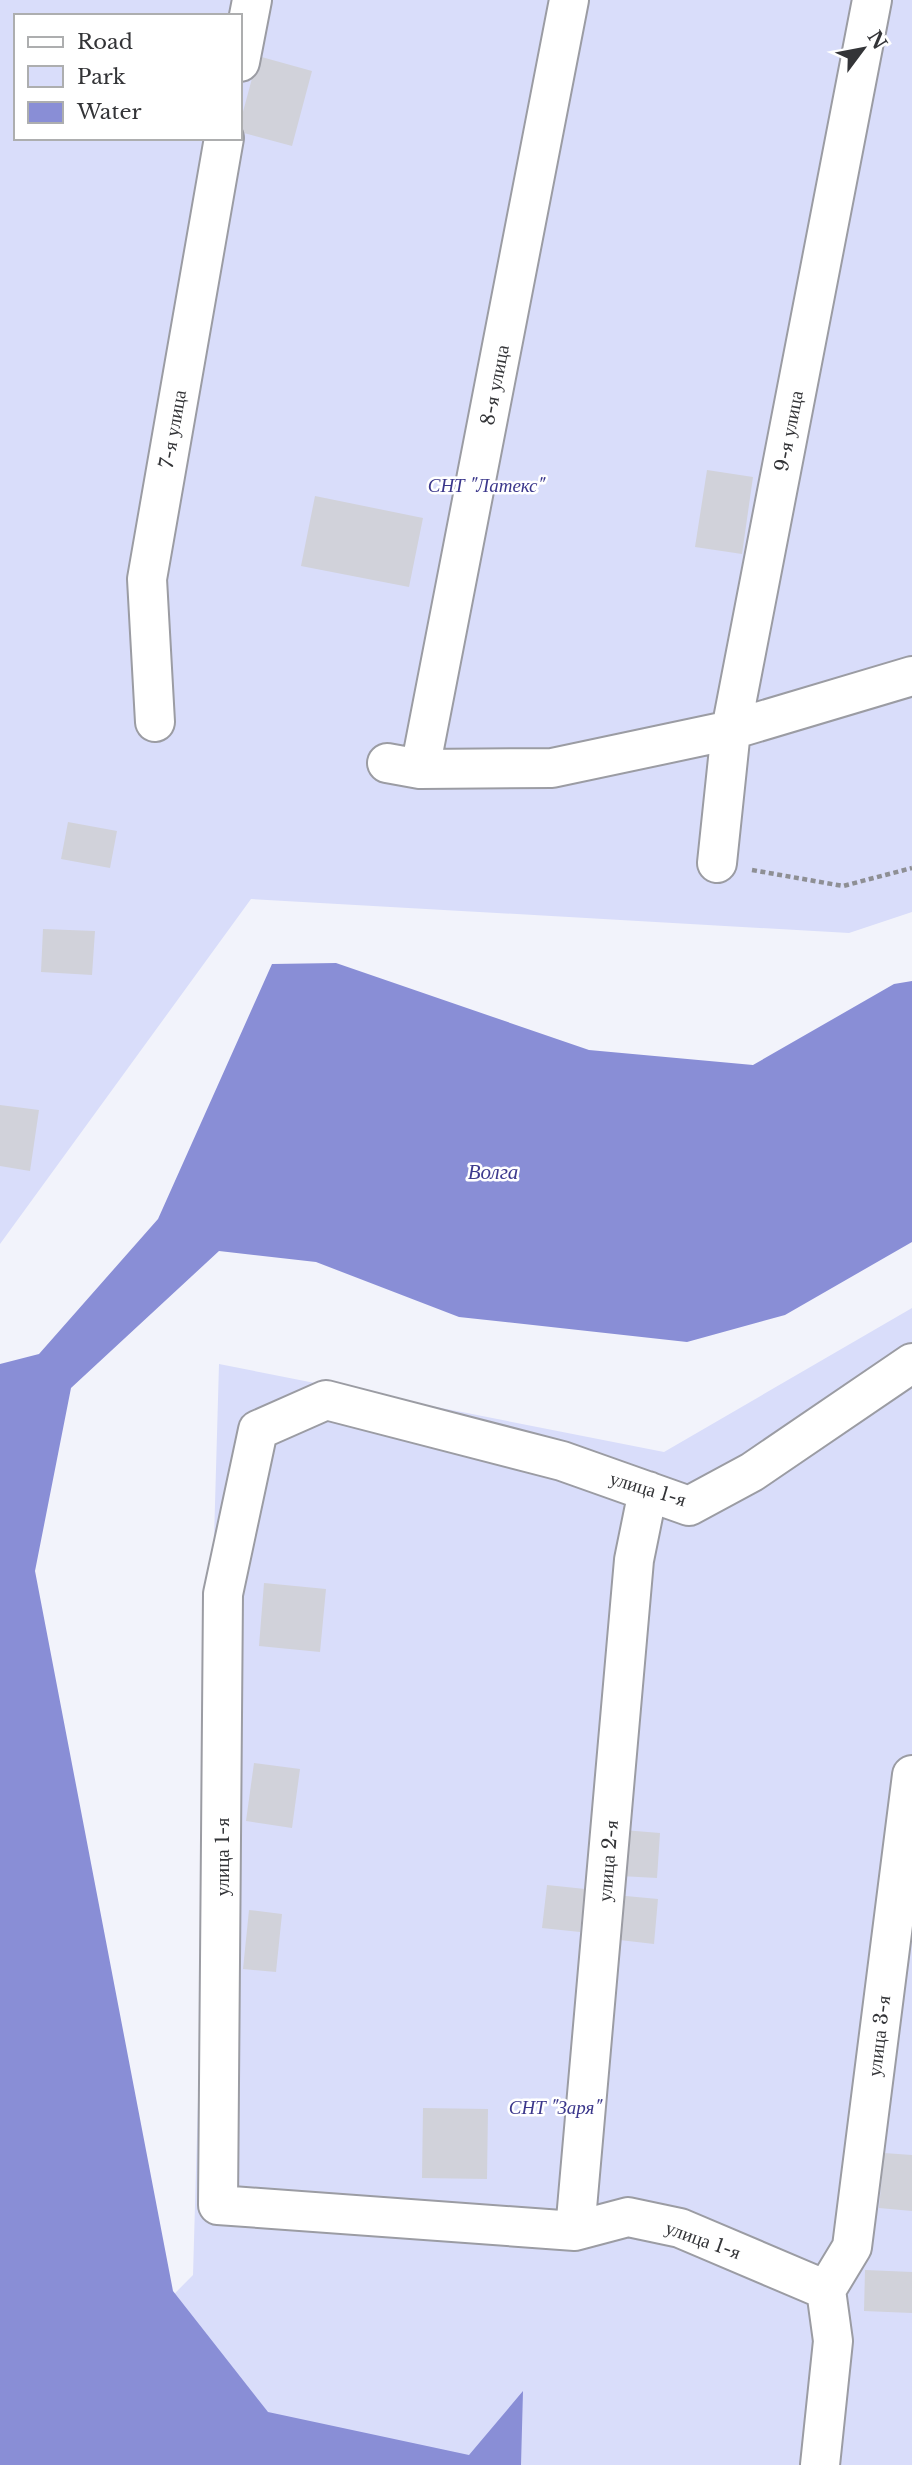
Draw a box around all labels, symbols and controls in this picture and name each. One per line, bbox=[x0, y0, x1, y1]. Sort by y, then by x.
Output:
legend bbox=[14, 14, 242, 140]
north arrow bbox=[828, 14, 898, 84]
text: N bbox=[863, 27, 892, 54]
text: Road bbox=[77, 29, 133, 55]
text: Park bbox=[77, 64, 126, 90]
text: Water bbox=[76, 99, 141, 125]
street label: 8-я улица bbox=[476, 342, 514, 427]
street label: 7-я улица bbox=[155, 387, 191, 470]
street label: 9-я улица bbox=[770, 388, 808, 474]
park label: СНТ "Латекс" bbox=[428, 474, 546, 497]
water label: Волга bbox=[468, 1159, 518, 1185]
street label: улица 1-я bbox=[607, 1467, 689, 1512]
street label: улица 1-я bbox=[211, 1818, 234, 1896]
street label: улица 2-я bbox=[593, 1819, 623, 1903]
street label: улица 3-я bbox=[863, 1994, 895, 2078]
park label: СНТ "Заря" bbox=[509, 2096, 603, 2119]
street label: улица 1-я bbox=[662, 2216, 744, 2264]

